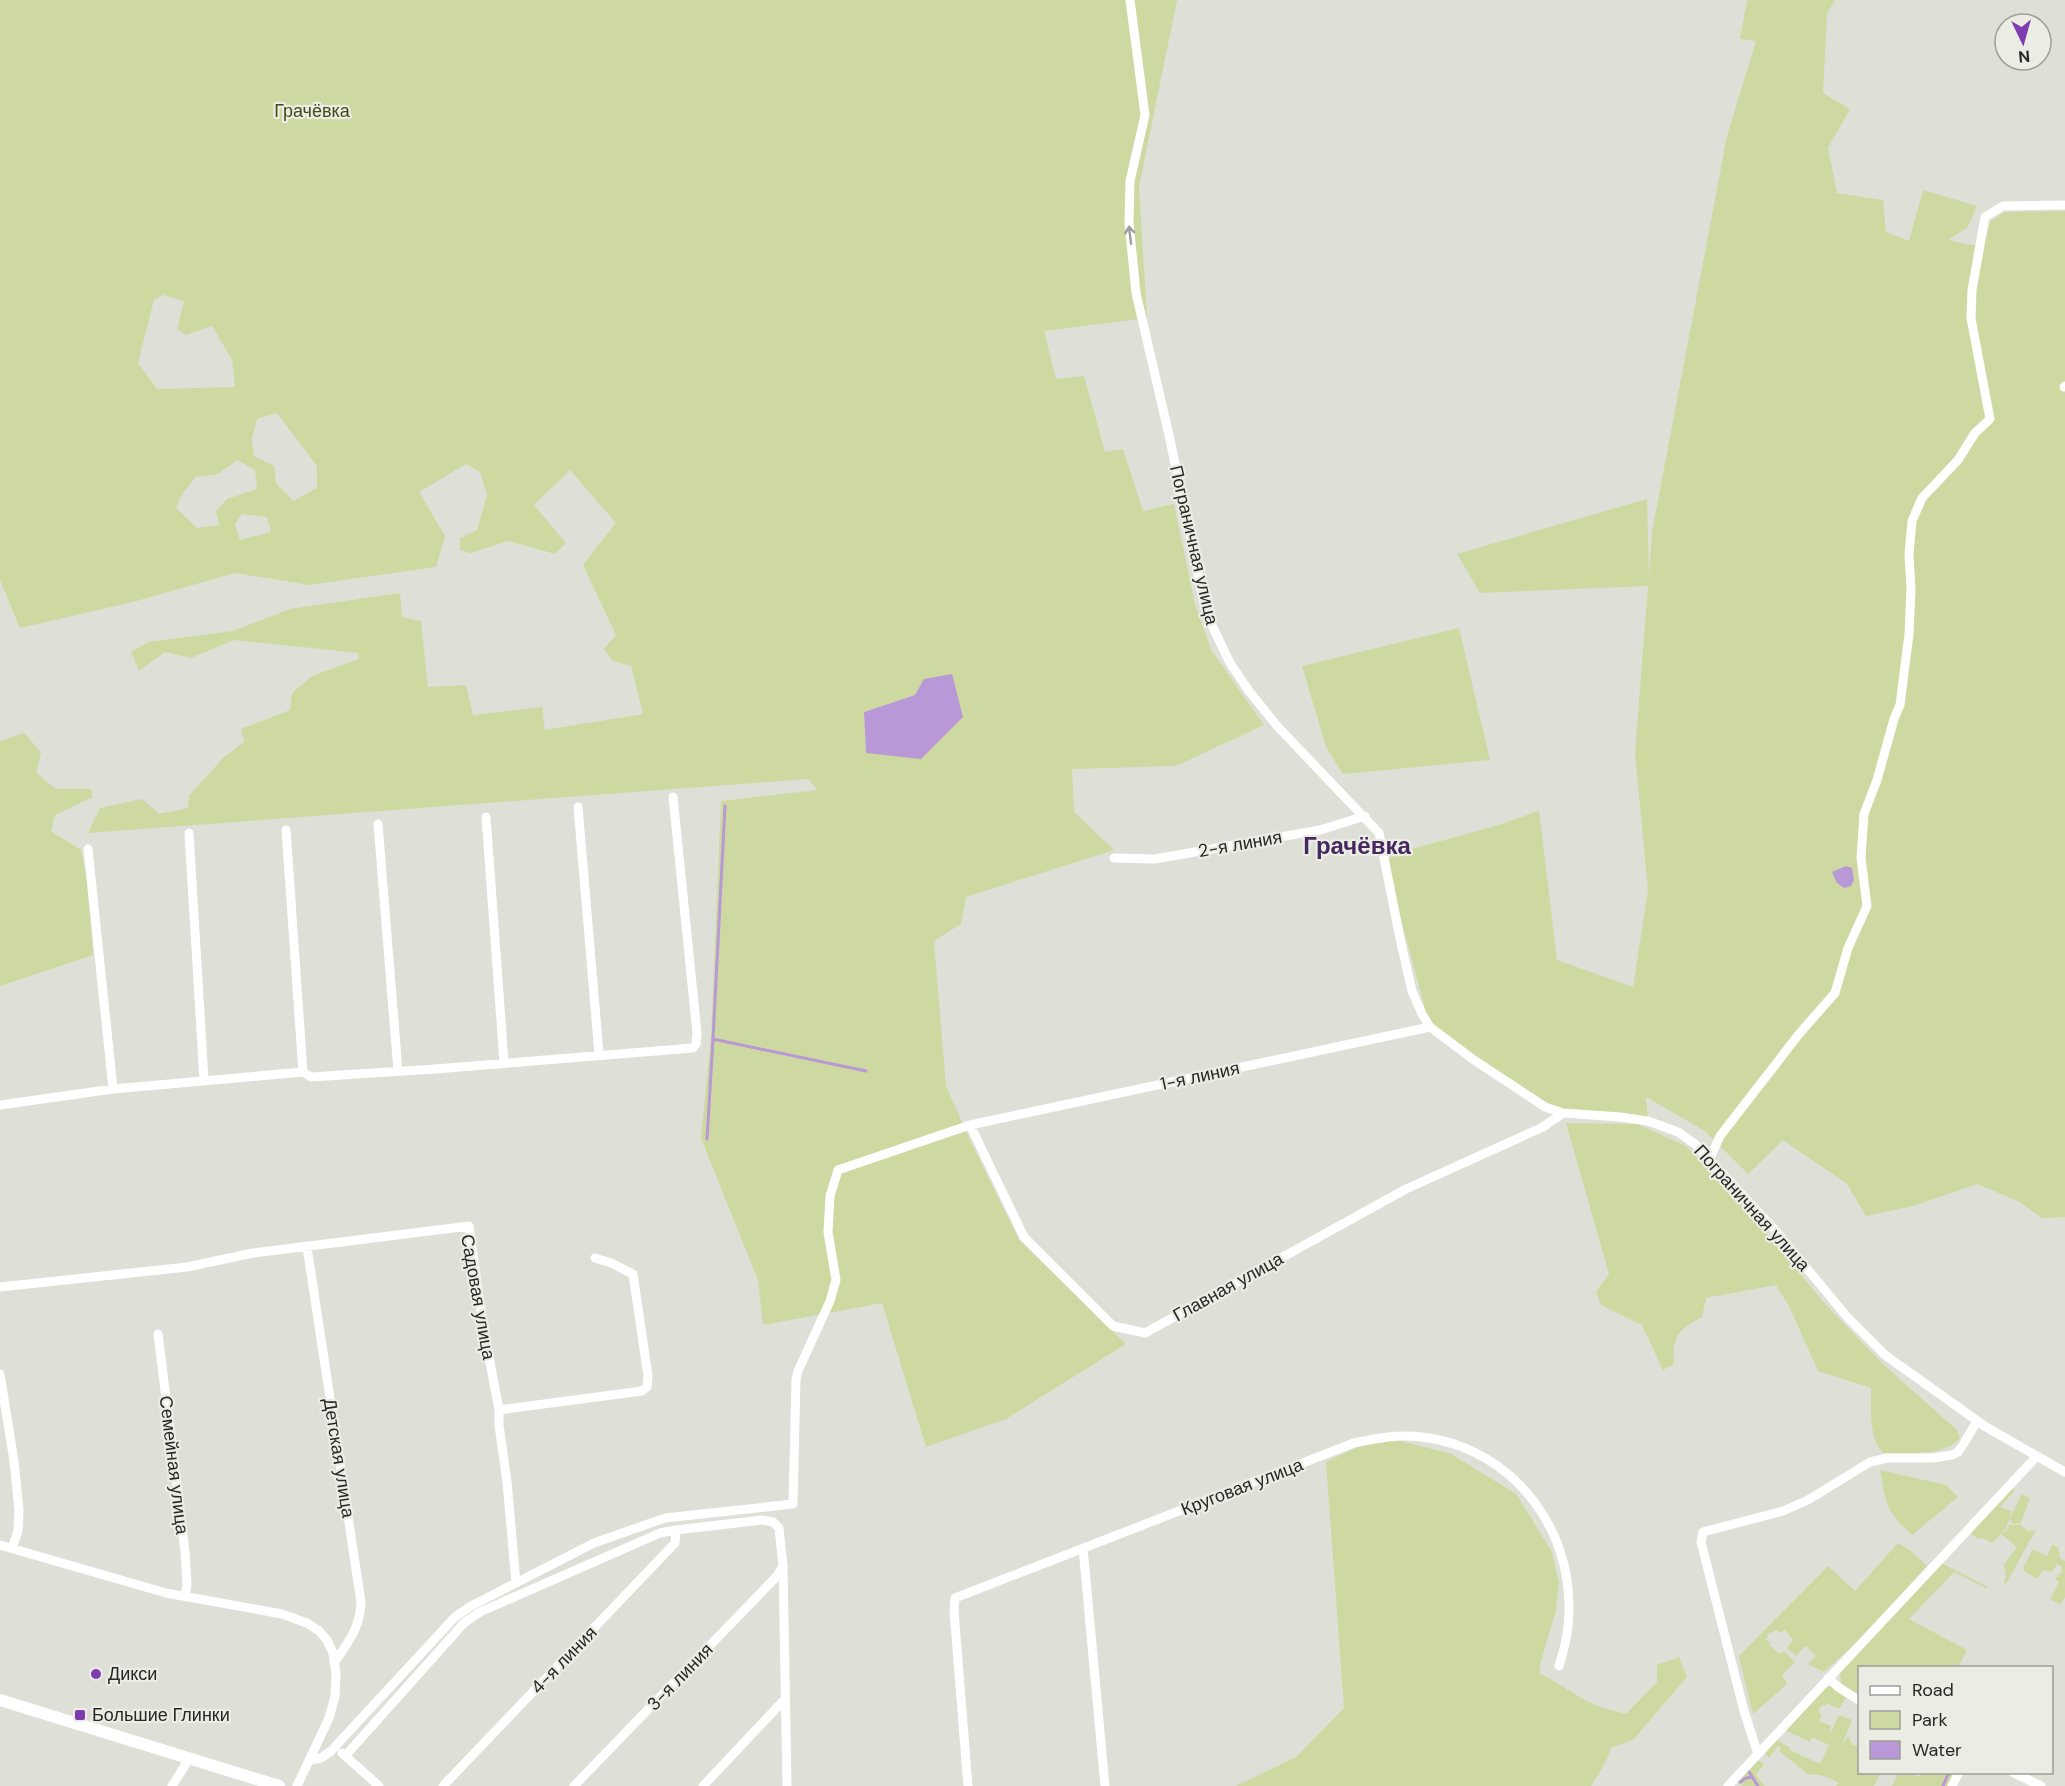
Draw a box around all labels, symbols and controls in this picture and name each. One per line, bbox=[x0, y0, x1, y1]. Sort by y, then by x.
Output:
north arrow bbox=[1993, 12, 2053, 72]
text: N bbox=[2018, 45, 2031, 67]
park label: Грачёвка bbox=[274, 99, 351, 123]
one-way arrow bbox=[1125, 225, 1136, 245]
street label: Пограничная улица bbox=[1164, 463, 1224, 628]
street label: 2-я линия bbox=[1196, 825, 1284, 863]
district label: Грачёвка bbox=[1303, 830, 1411, 861]
street label: 1-я линия bbox=[1158, 1056, 1242, 1096]
street label: Пограничная улица bbox=[1689, 1139, 1816, 1277]
street label: Садовая улица bbox=[455, 1232, 501, 1363]
street label: Главная улица bbox=[1168, 1246, 1288, 1327]
street label: Семейная улица bbox=[154, 1394, 195, 1537]
street label: Детская улица bbox=[318, 1396, 360, 1521]
street label: Круговая улица bbox=[1178, 1452, 1307, 1521]
street label: 4-я линия bbox=[526, 1621, 602, 1699]
street label: 3-я линия bbox=[642, 1638, 718, 1716]
place label: Дикси bbox=[108, 1662, 157, 1686]
legend bbox=[1858, 1666, 2053, 1774]
marker: Дикси bbox=[89, 1667, 103, 1681]
text: Road bbox=[1912, 1678, 1954, 1702]
place label: Большие Глинки bbox=[92, 1703, 230, 1727]
marker: Большие Глинки bbox=[73, 1708, 87, 1722]
text: Park bbox=[1912, 1708, 1948, 1732]
text: Water bbox=[1912, 1738, 1962, 1762]

